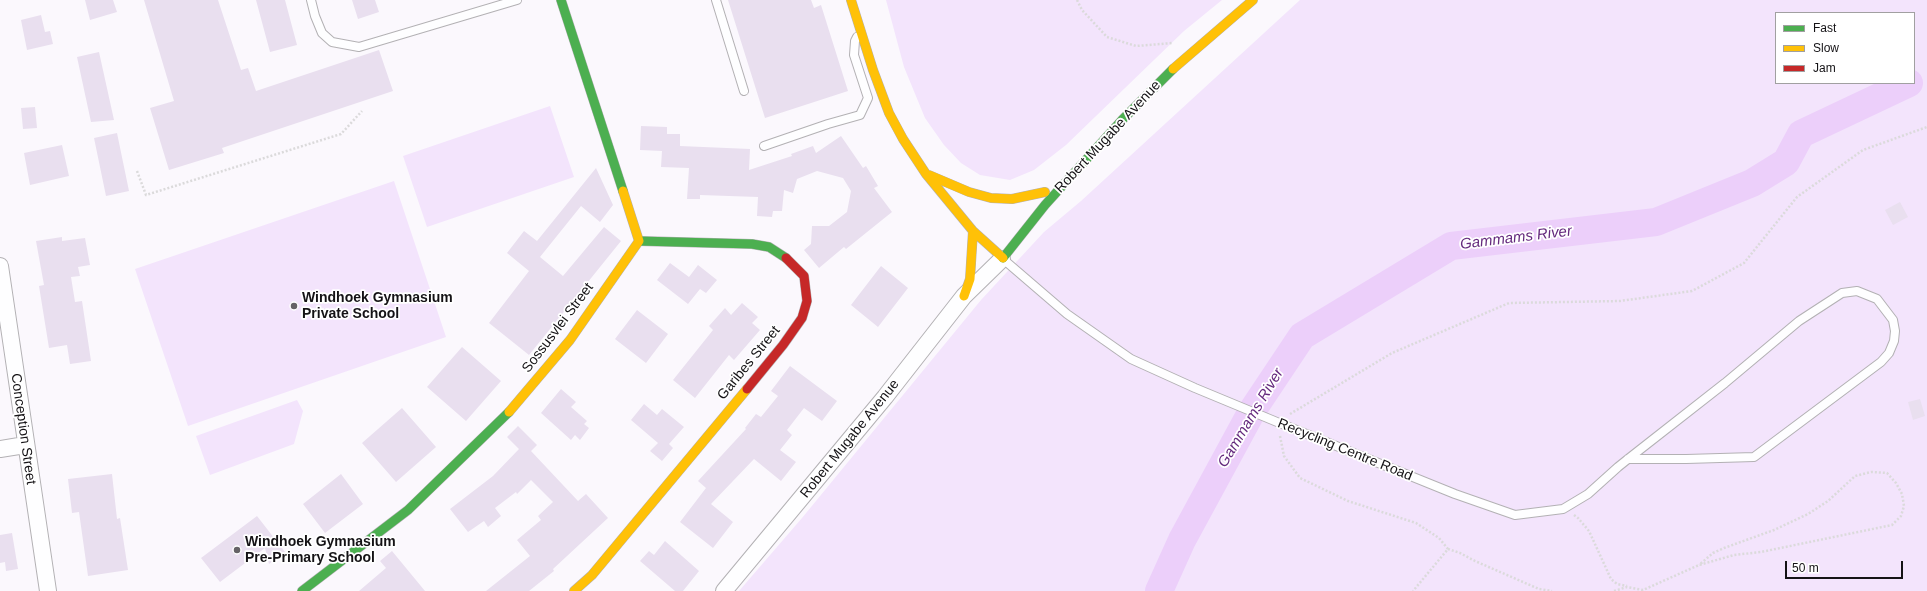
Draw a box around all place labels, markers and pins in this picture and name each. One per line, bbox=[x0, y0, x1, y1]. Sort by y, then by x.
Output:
place label: Windhoek Gymnasium Private School bbox=[302, 290, 453, 322]
marker: Windhoek Gymnasium Private School bbox=[289, 301, 299, 311]
place label: Windhoek Gymnasium Pre-Primary School bbox=[245, 534, 396, 566]
marker: Windhoek Gymnasium Pre-Primary School bbox=[232, 545, 242, 555]

